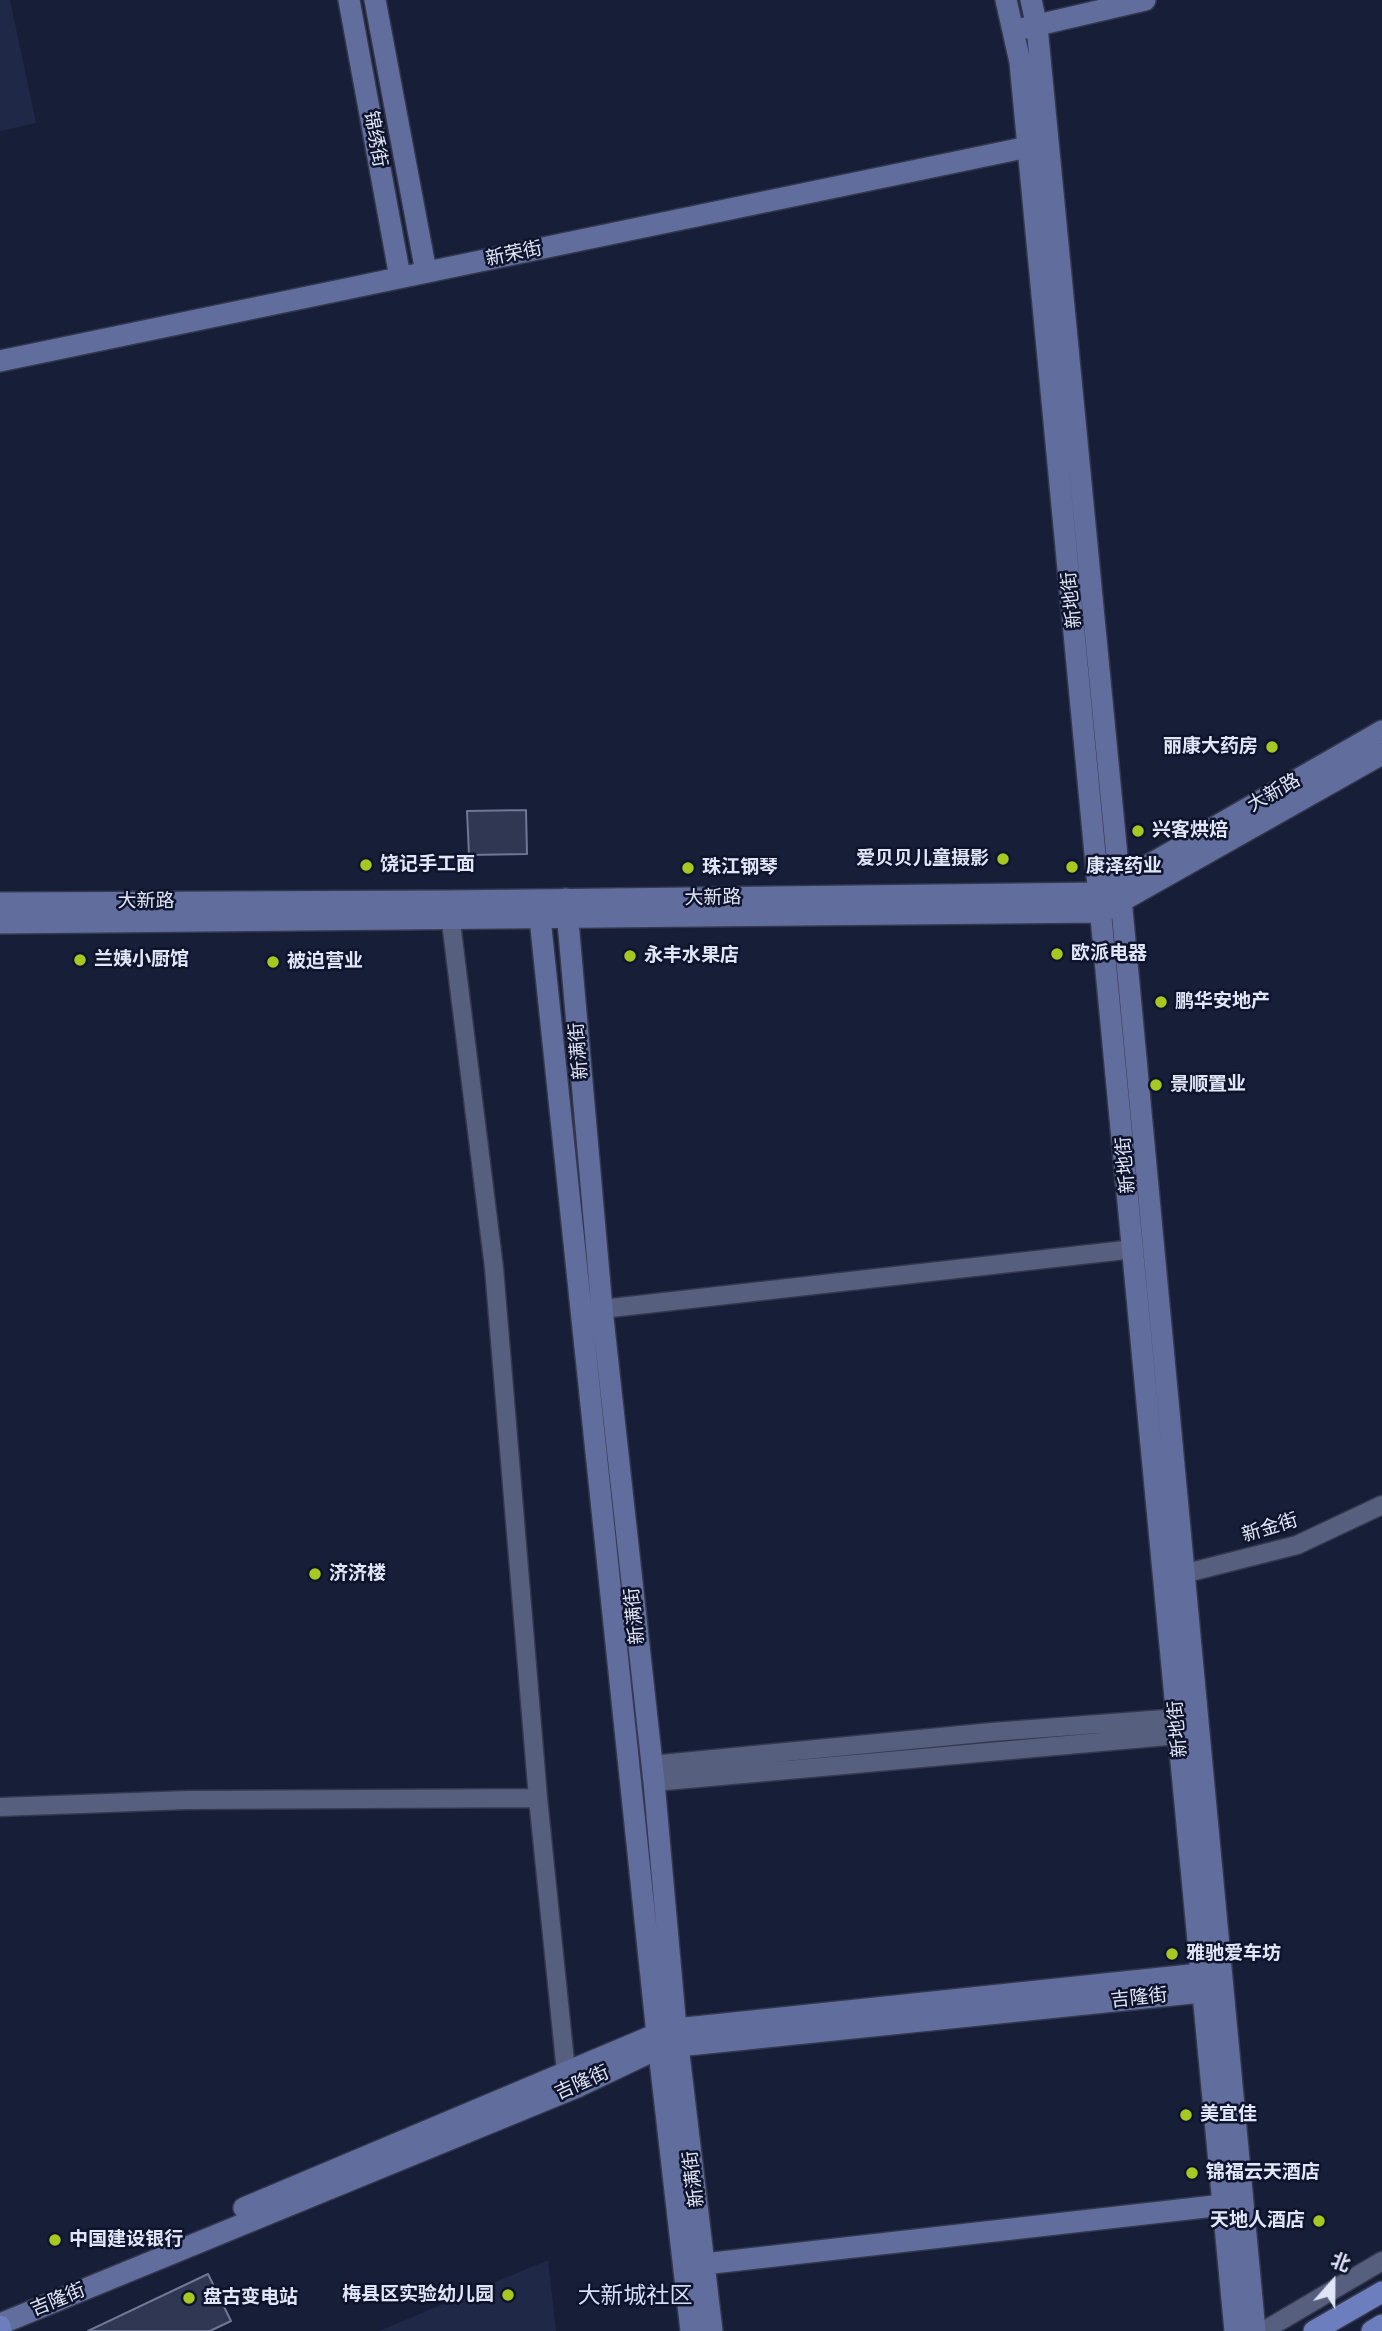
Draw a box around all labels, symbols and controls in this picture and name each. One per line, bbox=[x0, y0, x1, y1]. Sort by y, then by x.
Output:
street label: 锦绣街 bbox=[359, 109, 391, 169]
street label: 新荣街 bbox=[484, 237, 544, 271]
street label: 新地街 bbox=[1058, 570, 1086, 630]
place label: 丽康大药房 bbox=[1163, 736, 1258, 758]
marker: 丽康大药房 bbox=[1264, 739, 1280, 755]
street label: 大新路 bbox=[1244, 769, 1304, 817]
place label: 兴客烘焙 bbox=[1152, 820, 1228, 842]
marker: 兴客烘焙 bbox=[1130, 823, 1146, 839]
place label: 爱贝贝儿童摄影 bbox=[856, 848, 989, 870]
marker: 爱贝贝儿童摄影 bbox=[995, 851, 1011, 867]
place label: 饶记手工面 bbox=[380, 854, 475, 876]
place label: 康泽药业 bbox=[1086, 856, 1162, 878]
marker: 饶记手工面 bbox=[358, 857, 374, 873]
place label: 珠江钢琴 bbox=[702, 857, 778, 879]
marker: 康泽药业 bbox=[1064, 859, 1080, 875]
marker: 珠江钢琴 bbox=[680, 860, 696, 876]
street label: 大新路 bbox=[684, 886, 742, 910]
street label: 大新路 bbox=[118, 891, 174, 913]
place label: 欧派电器 bbox=[1071, 943, 1147, 965]
place label: 永丰水果店 bbox=[644, 945, 739, 967]
marker: 欧派电器 bbox=[1049, 946, 1065, 962]
marker: 永丰水果店 bbox=[622, 948, 638, 964]
place label: 兰姨小厨馆 bbox=[94, 949, 189, 971]
place label: 被迫营业 bbox=[287, 951, 363, 973]
marker: 兰姨小厨馆 bbox=[72, 952, 88, 968]
marker: 被迫营业 bbox=[265, 954, 281, 970]
place label: 鹏华安地产 bbox=[1175, 991, 1270, 1013]
marker: 鹏华安地产 bbox=[1153, 994, 1169, 1010]
street label: 新满街 bbox=[565, 1022, 593, 1080]
place label: 景顺置业 bbox=[1170, 1074, 1246, 1096]
marker: 景顺置业 bbox=[1148, 1077, 1164, 1093]
street label: 新地街 bbox=[1112, 1136, 1140, 1194]
street label: 新金街 bbox=[1239, 1509, 1301, 1547]
place label: 济济楼 bbox=[329, 1563, 386, 1585]
marker: 济济楼 bbox=[307, 1566, 323, 1582]
street label: 新满街 bbox=[621, 1586, 649, 1646]
street label: 新地街 bbox=[1164, 1700, 1192, 1758]
place label: 雅驰爱车坊 bbox=[1186, 1943, 1281, 1965]
marker: 雅驰爱车坊 bbox=[1164, 1946, 1180, 1962]
street label: 吉隆街 bbox=[1109, 1984, 1169, 2012]
street label: 吉隆街 bbox=[551, 2061, 613, 2105]
place label: 美宜佳 bbox=[1200, 2104, 1257, 2126]
marker: 美宜佳 bbox=[1178, 2107, 1194, 2123]
street label: 新满街 bbox=[679, 2149, 709, 2209]
place label: 锦福云天酒店 bbox=[1206, 2162, 1320, 2184]
marker: 锦福云天酒店 bbox=[1184, 2165, 1200, 2181]
place label: 天地人酒店 bbox=[1210, 2210, 1305, 2232]
marker: 天地人酒店 bbox=[1311, 2213, 1327, 2229]
place label: 中国建设银行 bbox=[69, 2229, 183, 2251]
marker: 中国建设银行 bbox=[47, 2232, 63, 2248]
north arrow bbox=[1298, 2247, 1368, 2317]
text: 北 bbox=[1328, 2248, 1354, 2276]
street label: 吉隆街 bbox=[27, 2279, 89, 2321]
district label: 大新城社区 bbox=[578, 2282, 692, 2310]
place label: 梅县区实验幼儿园 bbox=[342, 2284, 494, 2306]
place label: 盘古变电站 bbox=[203, 2287, 298, 2309]
marker: 梅县区实验幼儿园 bbox=[500, 2287, 516, 2303]
marker: 盘古变电站 bbox=[181, 2290, 197, 2306]

